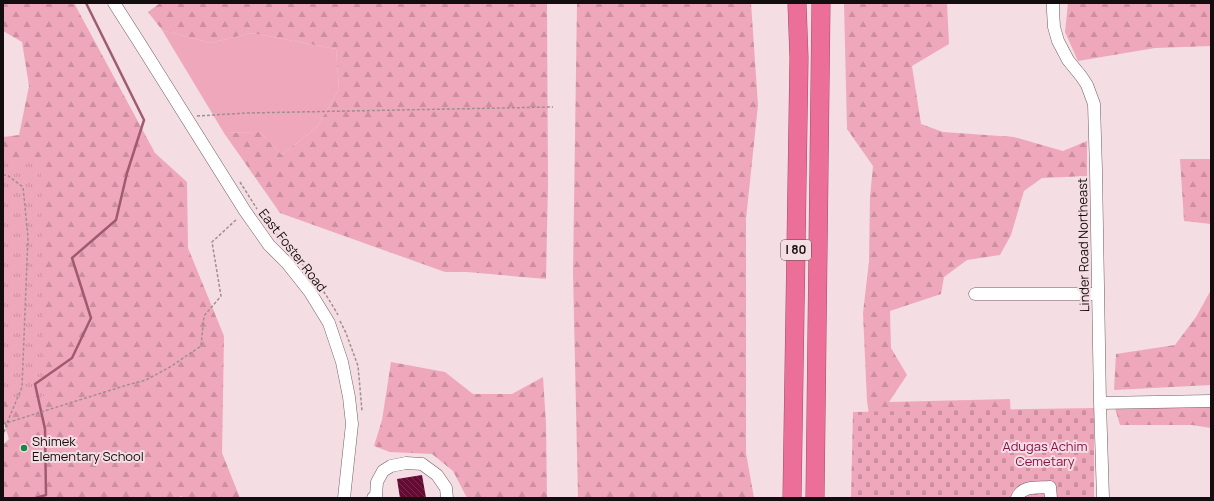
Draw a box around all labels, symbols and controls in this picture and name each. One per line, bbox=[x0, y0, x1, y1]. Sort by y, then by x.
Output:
street label: Linder Road Northeast bbox=[1073, 178, 1093, 312]
street label: East Foster Road bbox=[255, 205, 331, 295]
road number: I 80 bbox=[781, 240, 811, 260]
place label: Shimek Elementary School bbox=[32, 432, 144, 465]
park label: Adugas Achim Cemetary bbox=[1002, 437, 1088, 470]
marker: Shimek Elementary School bbox=[19, 443, 29, 453]

